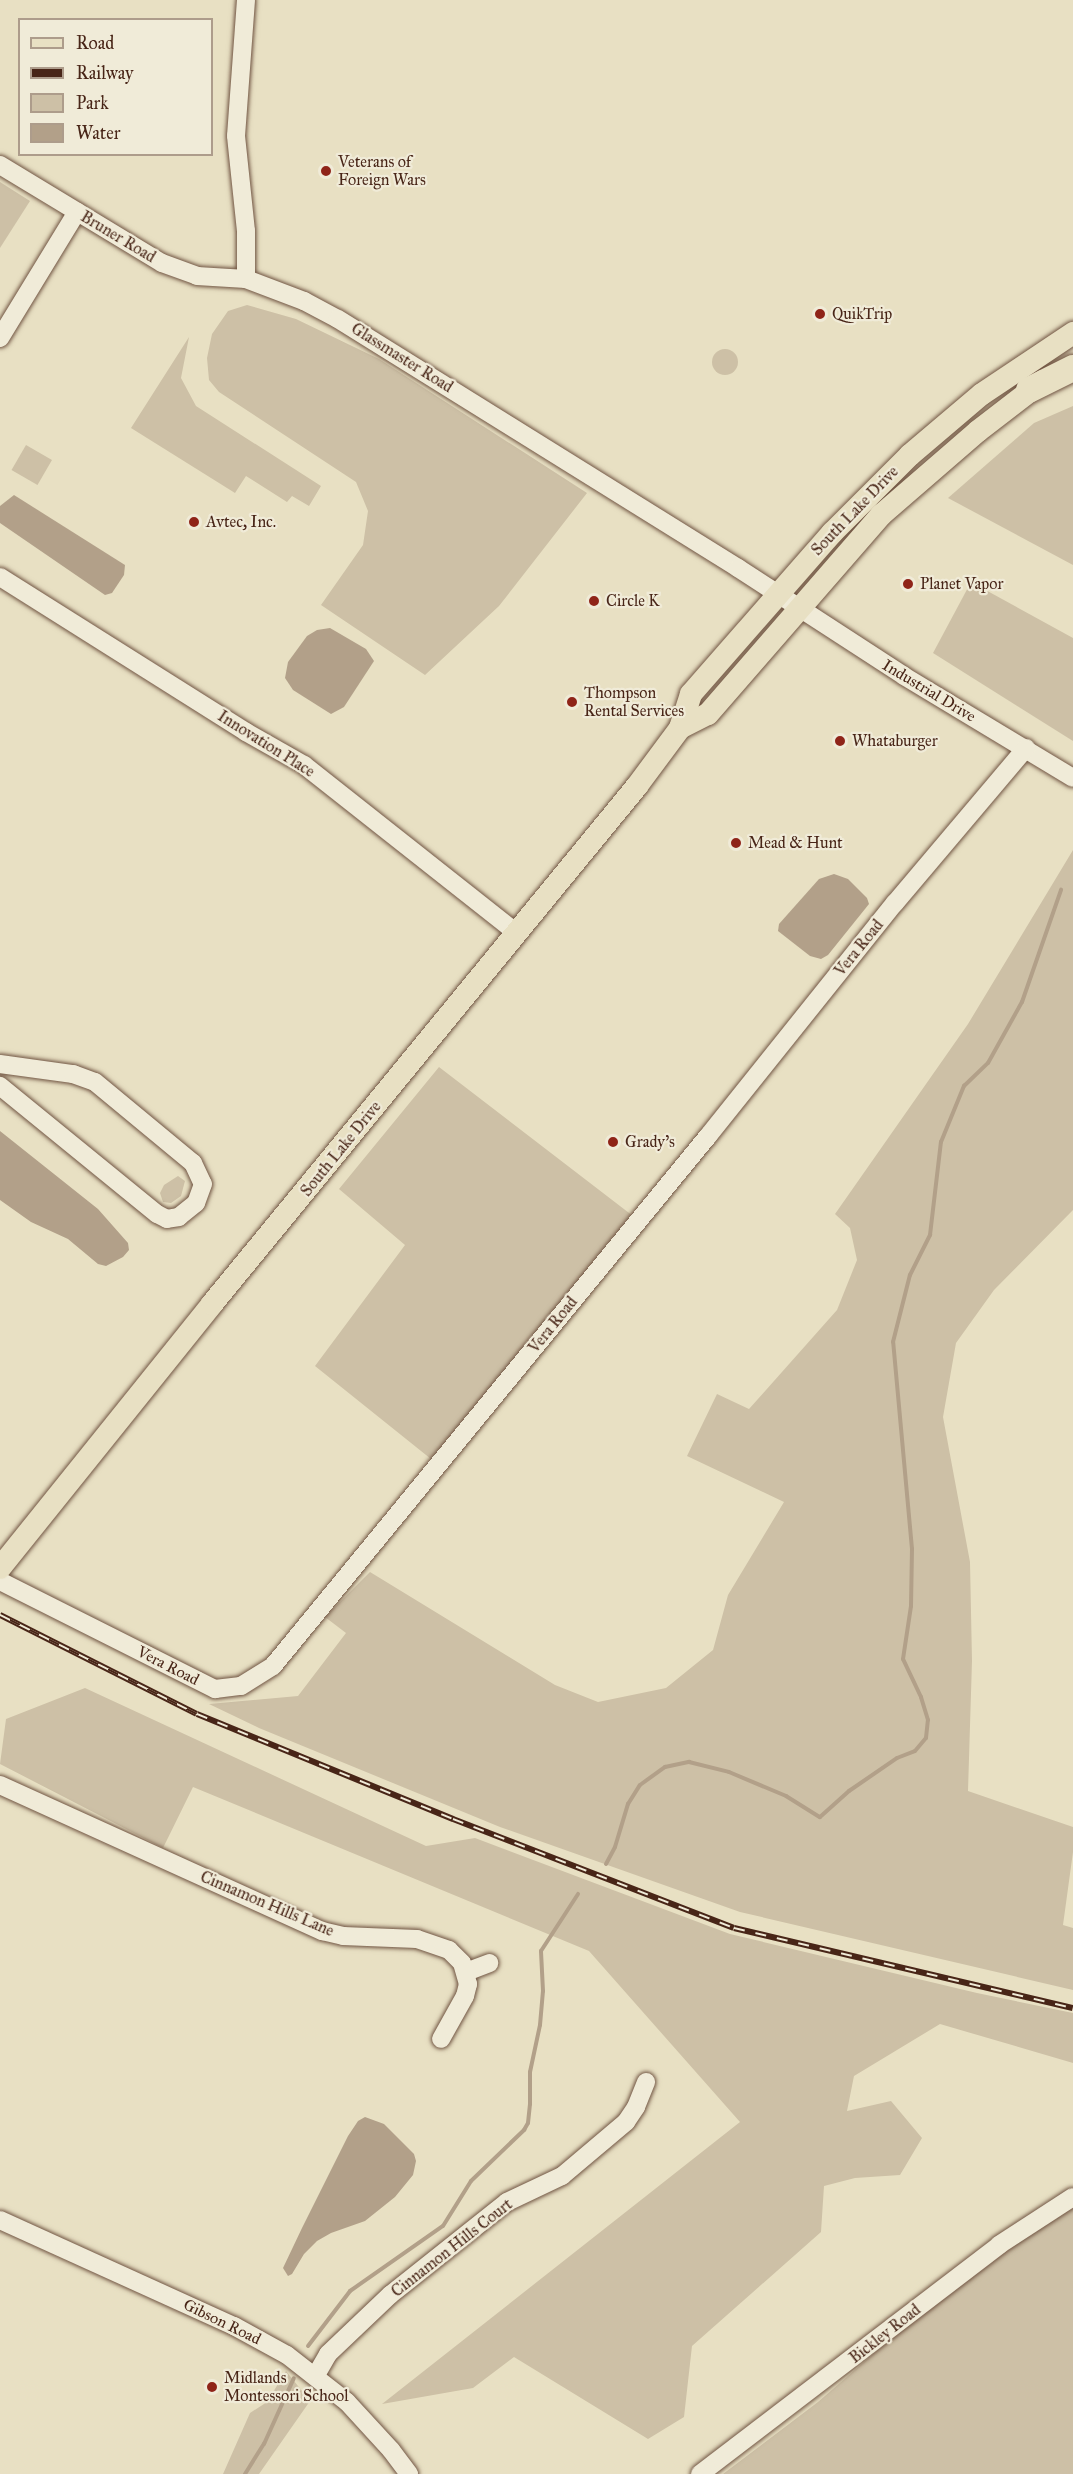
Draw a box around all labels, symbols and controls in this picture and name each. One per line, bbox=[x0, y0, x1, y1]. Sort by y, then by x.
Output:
legend bbox=[18, 18, 213, 156]
text: Road bbox=[76, 32, 114, 54]
text: Railway bbox=[76, 62, 133, 84]
text: Park bbox=[76, 92, 109, 114]
text: Water bbox=[76, 122, 120, 144]
place label: Veterans of Foreign Wars bbox=[338, 152, 426, 190]
marker: Veterans of Foreign Wars bbox=[319, 164, 333, 178]
street label: Bruner Road bbox=[77, 207, 159, 267]
place label: QuikTrip bbox=[832, 304, 892, 324]
marker: QuikTrip bbox=[813, 307, 827, 321]
street label: Glassmaster Road bbox=[348, 319, 456, 397]
street label: South Lake Drive bbox=[807, 462, 903, 560]
place label: Avtec, Inc. bbox=[206, 512, 276, 532]
marker: Avtec, Inc. bbox=[187, 515, 201, 529]
place label: Planet Vapor bbox=[920, 574, 1003, 594]
marker: Planet Vapor bbox=[901, 577, 915, 591]
place label: Circle K bbox=[606, 591, 660, 611]
marker: Circle K bbox=[587, 594, 601, 608]
street label: Industrial Drive bbox=[879, 656, 979, 726]
place label: Thompson Rental Services bbox=[584, 683, 684, 721]
marker: Thompson Rental Services bbox=[565, 695, 579, 709]
street label: Innovation Place bbox=[214, 707, 318, 781]
place label: Whataburger bbox=[852, 731, 938, 751]
marker: Whataburger bbox=[833, 734, 847, 748]
place label: Mead & Hunt bbox=[748, 833, 843, 853]
marker: Mead & Hunt bbox=[729, 836, 743, 850]
street label: Vera Road bbox=[830, 916, 888, 980]
street label: South Lake Drive bbox=[297, 1098, 385, 1200]
place label: Grady's bbox=[625, 1132, 675, 1152]
marker: Grady's bbox=[606, 1135, 620, 1149]
street label: Vera Road bbox=[524, 1293, 582, 1357]
street label: Vera Road bbox=[134, 1642, 202, 1690]
street label: Cinnamon Hills Lane bbox=[197, 1867, 337, 1941]
street label: Cinnamon Hills Court bbox=[388, 2195, 516, 2301]
street label: Gibson Road bbox=[180, 2295, 264, 2349]
street label: Bickley Road bbox=[846, 2300, 924, 2368]
place label: Midlands Montessori School bbox=[224, 2368, 348, 2406]
marker: Midlands Montessori School bbox=[205, 2380, 219, 2394]

